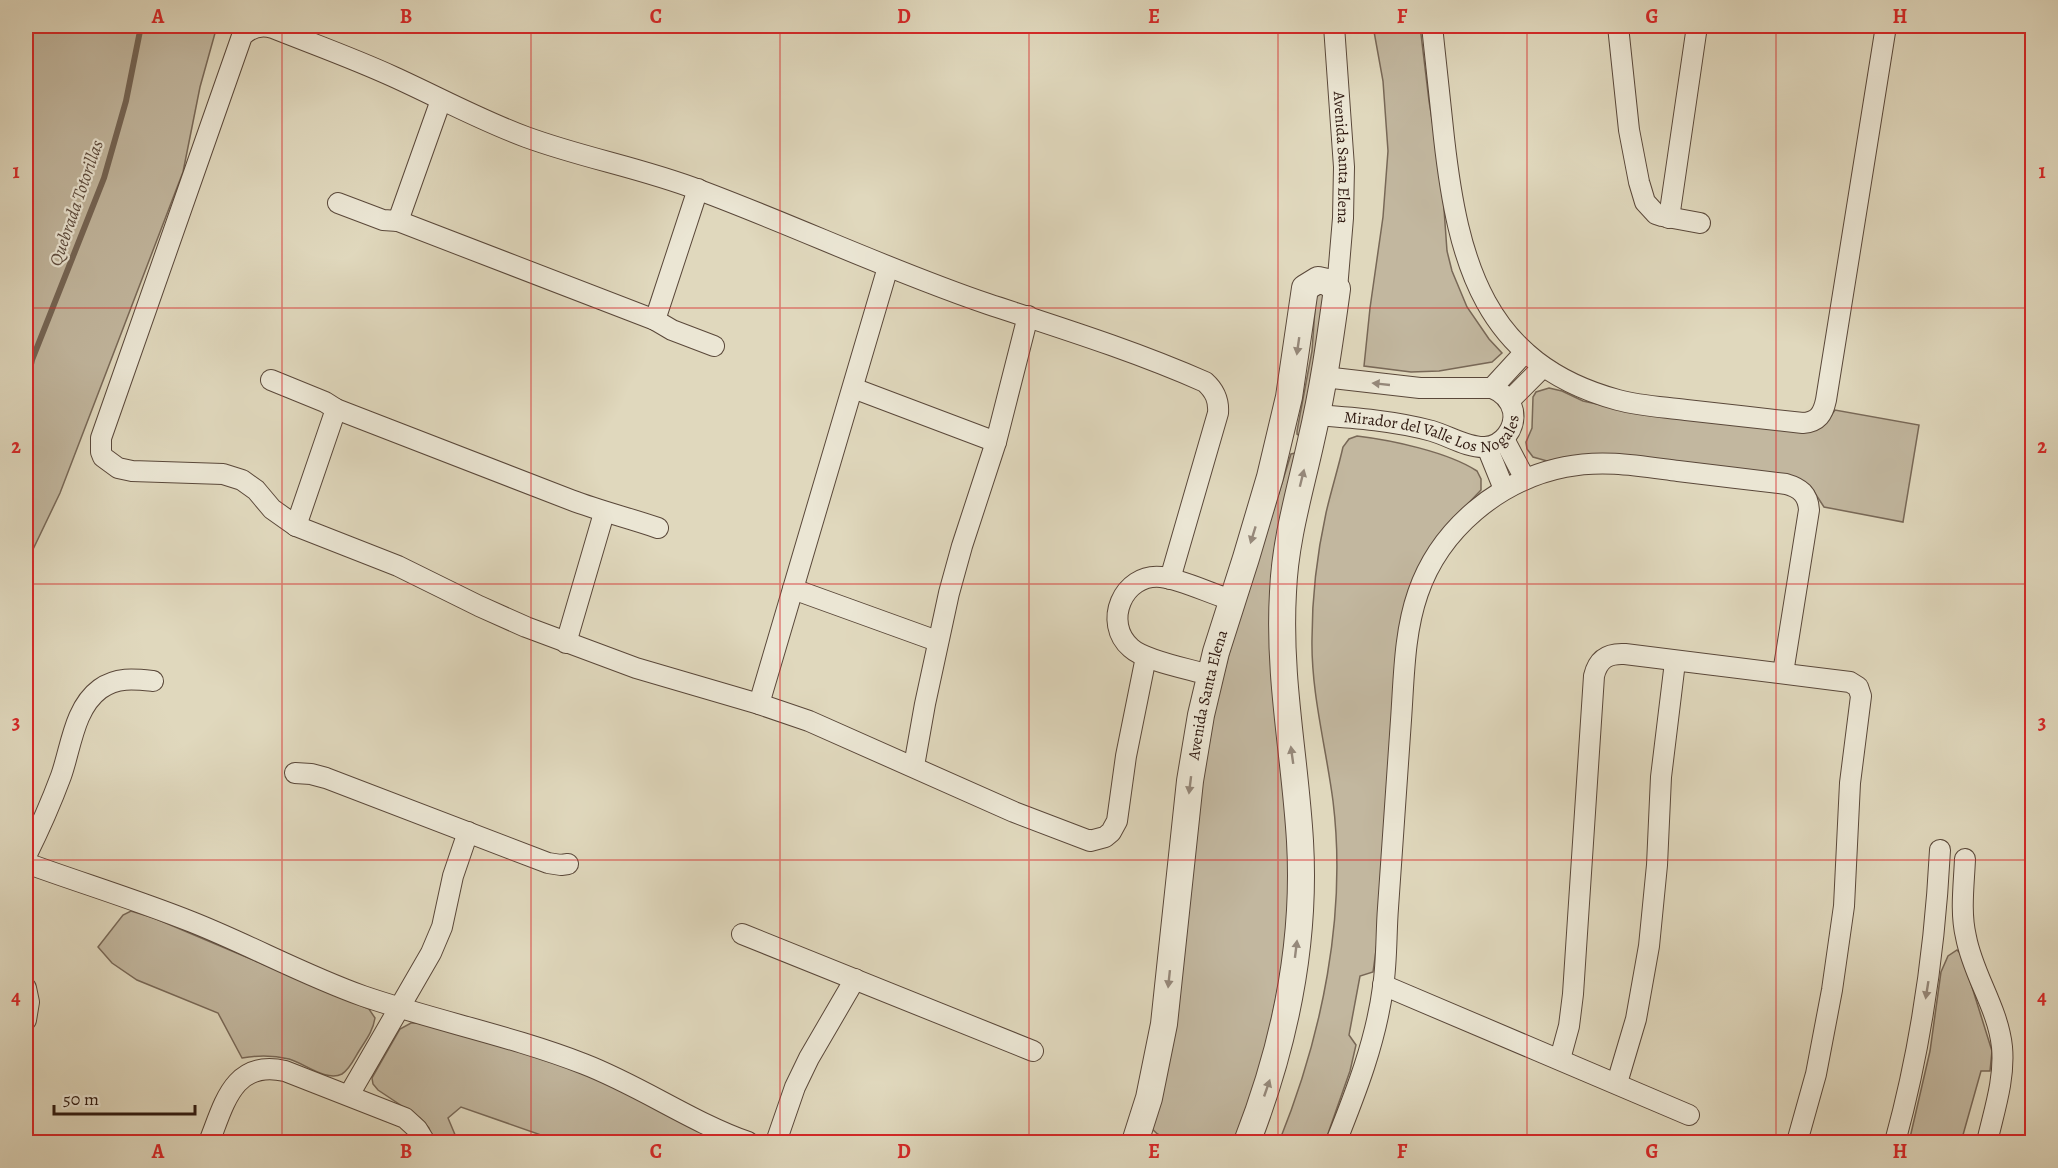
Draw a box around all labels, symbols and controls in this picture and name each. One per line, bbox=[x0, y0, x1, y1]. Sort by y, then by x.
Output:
text: A bbox=[151, 3, 165, 30]
text: B bbox=[400, 3, 412, 30]
text: C bbox=[650, 3, 662, 30]
text: D bbox=[897, 3, 911, 30]
text: E bbox=[1148, 3, 1160, 30]
text: F bbox=[1397, 3, 1408, 30]
text: G bbox=[1645, 3, 1659, 30]
text: H bbox=[1893, 3, 1908, 30]
street label: Avenida Santa Elena bbox=[1328, 90, 1355, 225]
water label: Quebrada Totorillas bbox=[43, 137, 109, 269]
text: 1 bbox=[12, 158, 20, 185]
text: 1 bbox=[2038, 158, 2046, 185]
one-way arrow bbox=[1293, 336, 1302, 355]
one-way arrow bbox=[1371, 379, 1390, 389]
street label: Mirador del Valle Los Nogales bbox=[1328, 397, 1520, 427]
text: Mirador del Valle Los Nogales bbox=[1343, 406, 1525, 458]
text: 2 bbox=[11, 433, 21, 460]
text: 2 bbox=[2037, 433, 2047, 460]
one-way arrow bbox=[1298, 469, 1308, 487]
one-way arrow bbox=[1248, 526, 1257, 544]
street label: Avenida Santa Elena bbox=[1183, 627, 1234, 763]
text: 3 bbox=[12, 709, 20, 736]
text: 3 bbox=[2038, 709, 2046, 736]
one-way arrow bbox=[1287, 745, 1296, 764]
one-way arrow bbox=[1185, 775, 1195, 794]
one-way arrow bbox=[1291, 940, 1301, 959]
one-way arrow bbox=[1164, 969, 1174, 988]
one-way arrow bbox=[1922, 981, 1931, 1000]
text: 4 bbox=[11, 984, 21, 1011]
text: 4 bbox=[2037, 984, 2047, 1011]
scale bar bbox=[54, 1078, 195, 1116]
one-way arrow bbox=[1263, 1079, 1272, 1097]
text: 50 m bbox=[63, 1087, 99, 1111]
text: A bbox=[151, 1138, 165, 1165]
text: B bbox=[400, 1138, 412, 1165]
text: C bbox=[650, 1138, 662, 1165]
text: D bbox=[897, 1138, 911, 1165]
text: E bbox=[1148, 1138, 1160, 1165]
text: F bbox=[1397, 1138, 1408, 1165]
text: G bbox=[1645, 1138, 1659, 1165]
text: H bbox=[1893, 1138, 1908, 1165]

